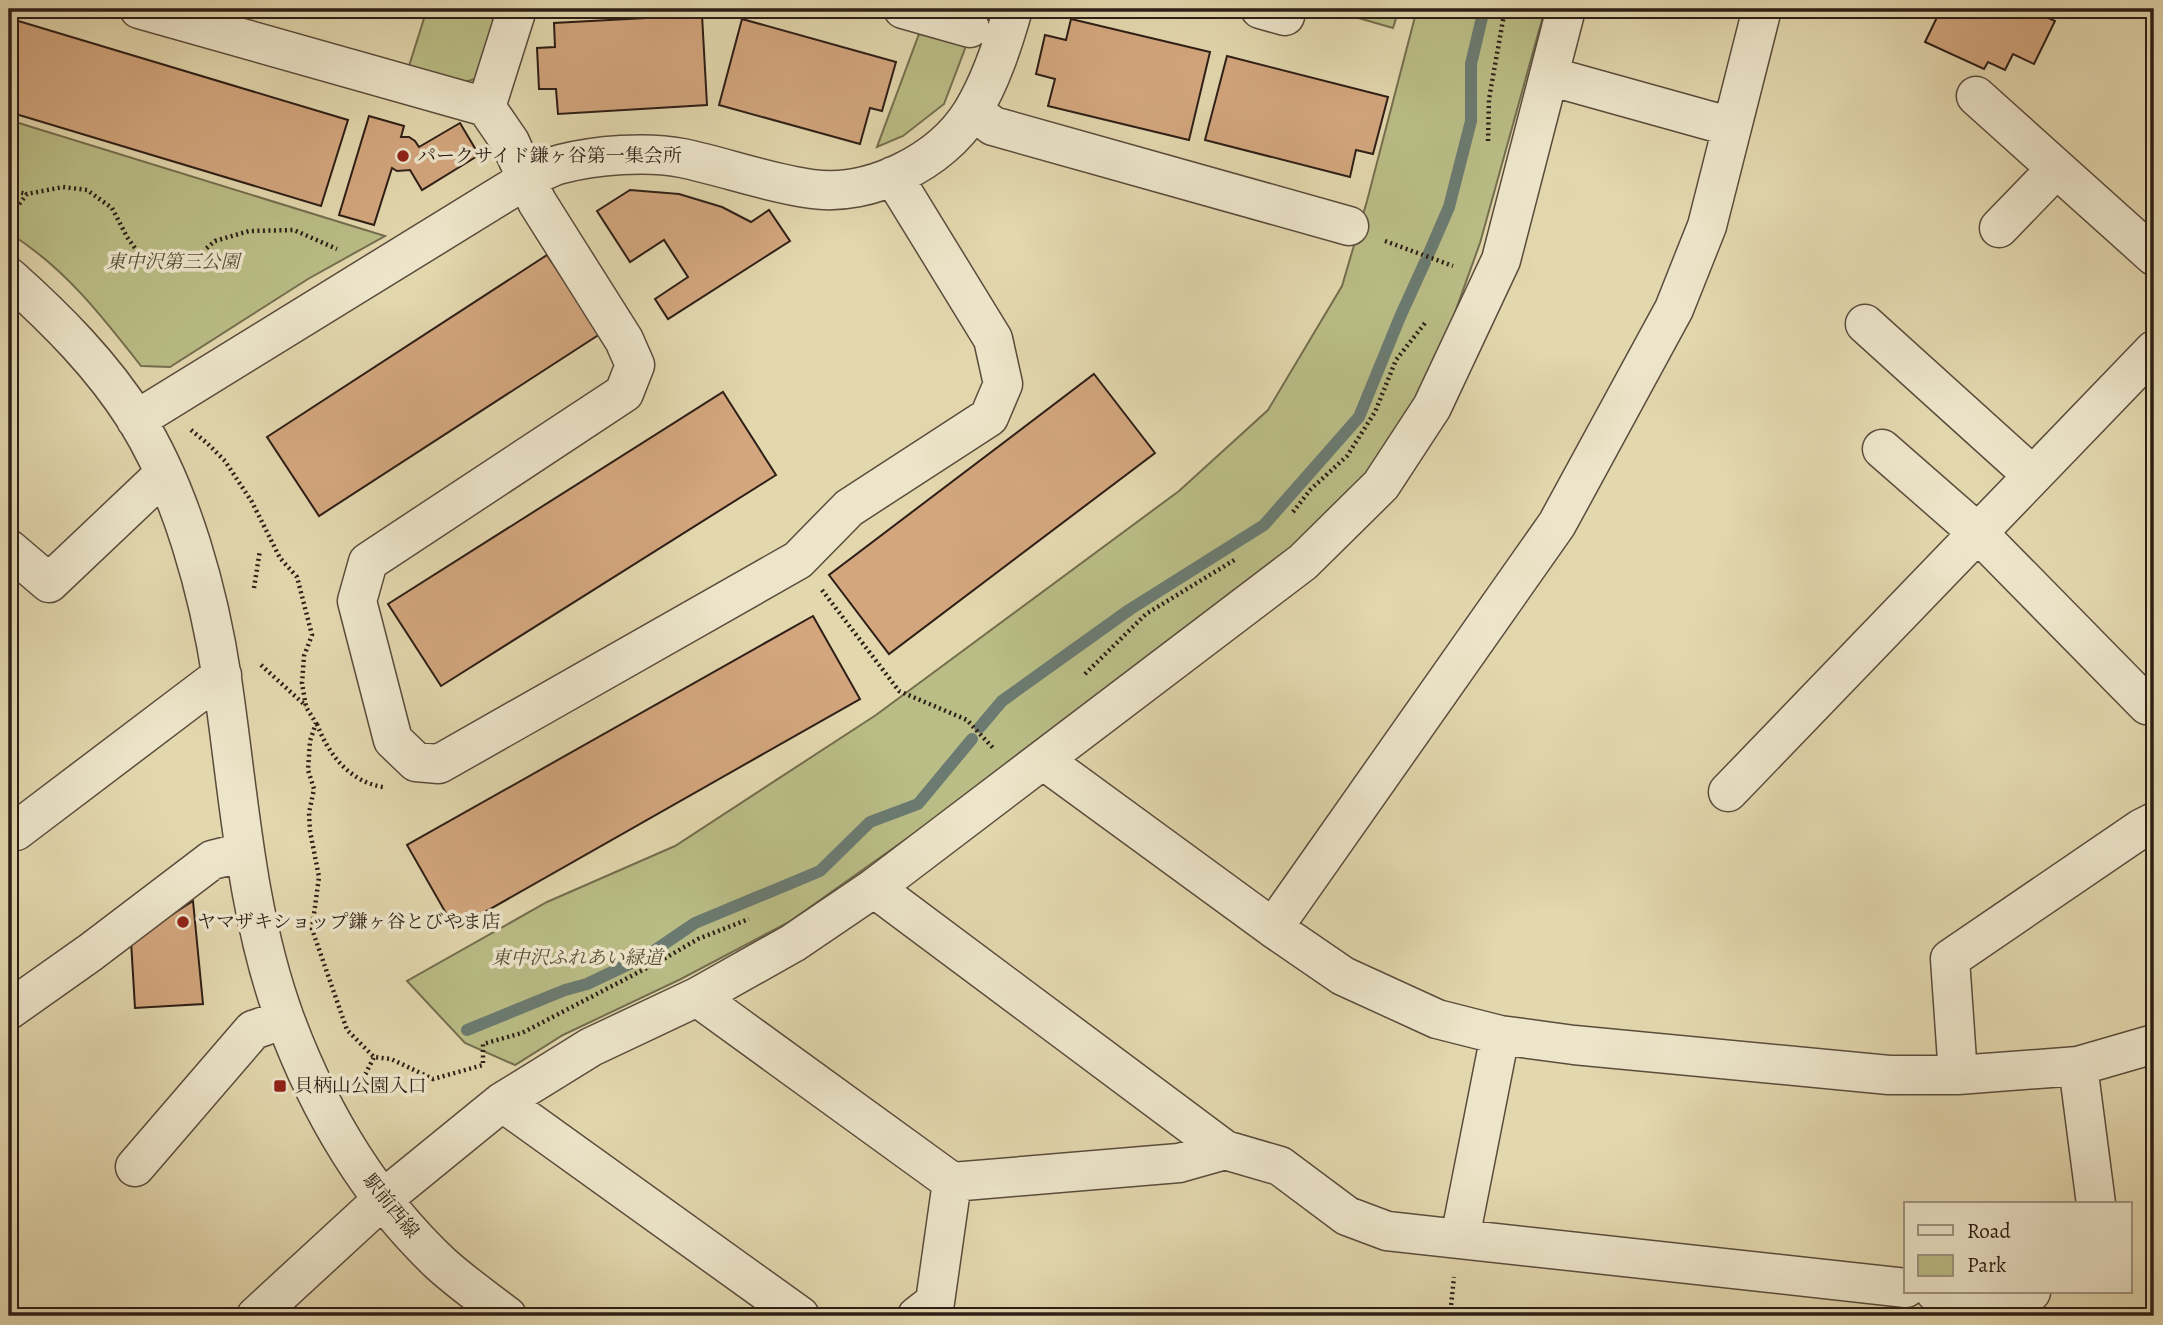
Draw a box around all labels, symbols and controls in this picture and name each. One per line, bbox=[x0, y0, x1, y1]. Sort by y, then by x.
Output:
place label: パークサイド鎌ヶ谷第一集会所 bbox=[417, 143, 682, 169]
marker: パークサイド鎌ヶ谷第一集会所 bbox=[395, 148, 411, 164]
park label: 東中沢第三公園 bbox=[106, 249, 242, 275]
place label: ヤマザキショップ鎌ヶ谷とびやま店 bbox=[197, 909, 500, 935]
marker: ヤマザキショップ鎌ヶ谷とびやま店 bbox=[175, 914, 191, 930]
park label: 東中沢ふれあい緑道 bbox=[491, 945, 665, 971]
place label: 貝柄山公園入口 bbox=[294, 1073, 427, 1099]
marker: 貝柄山公園入口 bbox=[272, 1078, 288, 1094]
street label: 駅前西線 bbox=[357, 1168, 425, 1244]
legend bbox=[1904, 1202, 2132, 1294]
text: Road bbox=[1967, 1217, 2011, 1245]
text: Park bbox=[1967, 1251, 2007, 1279]

